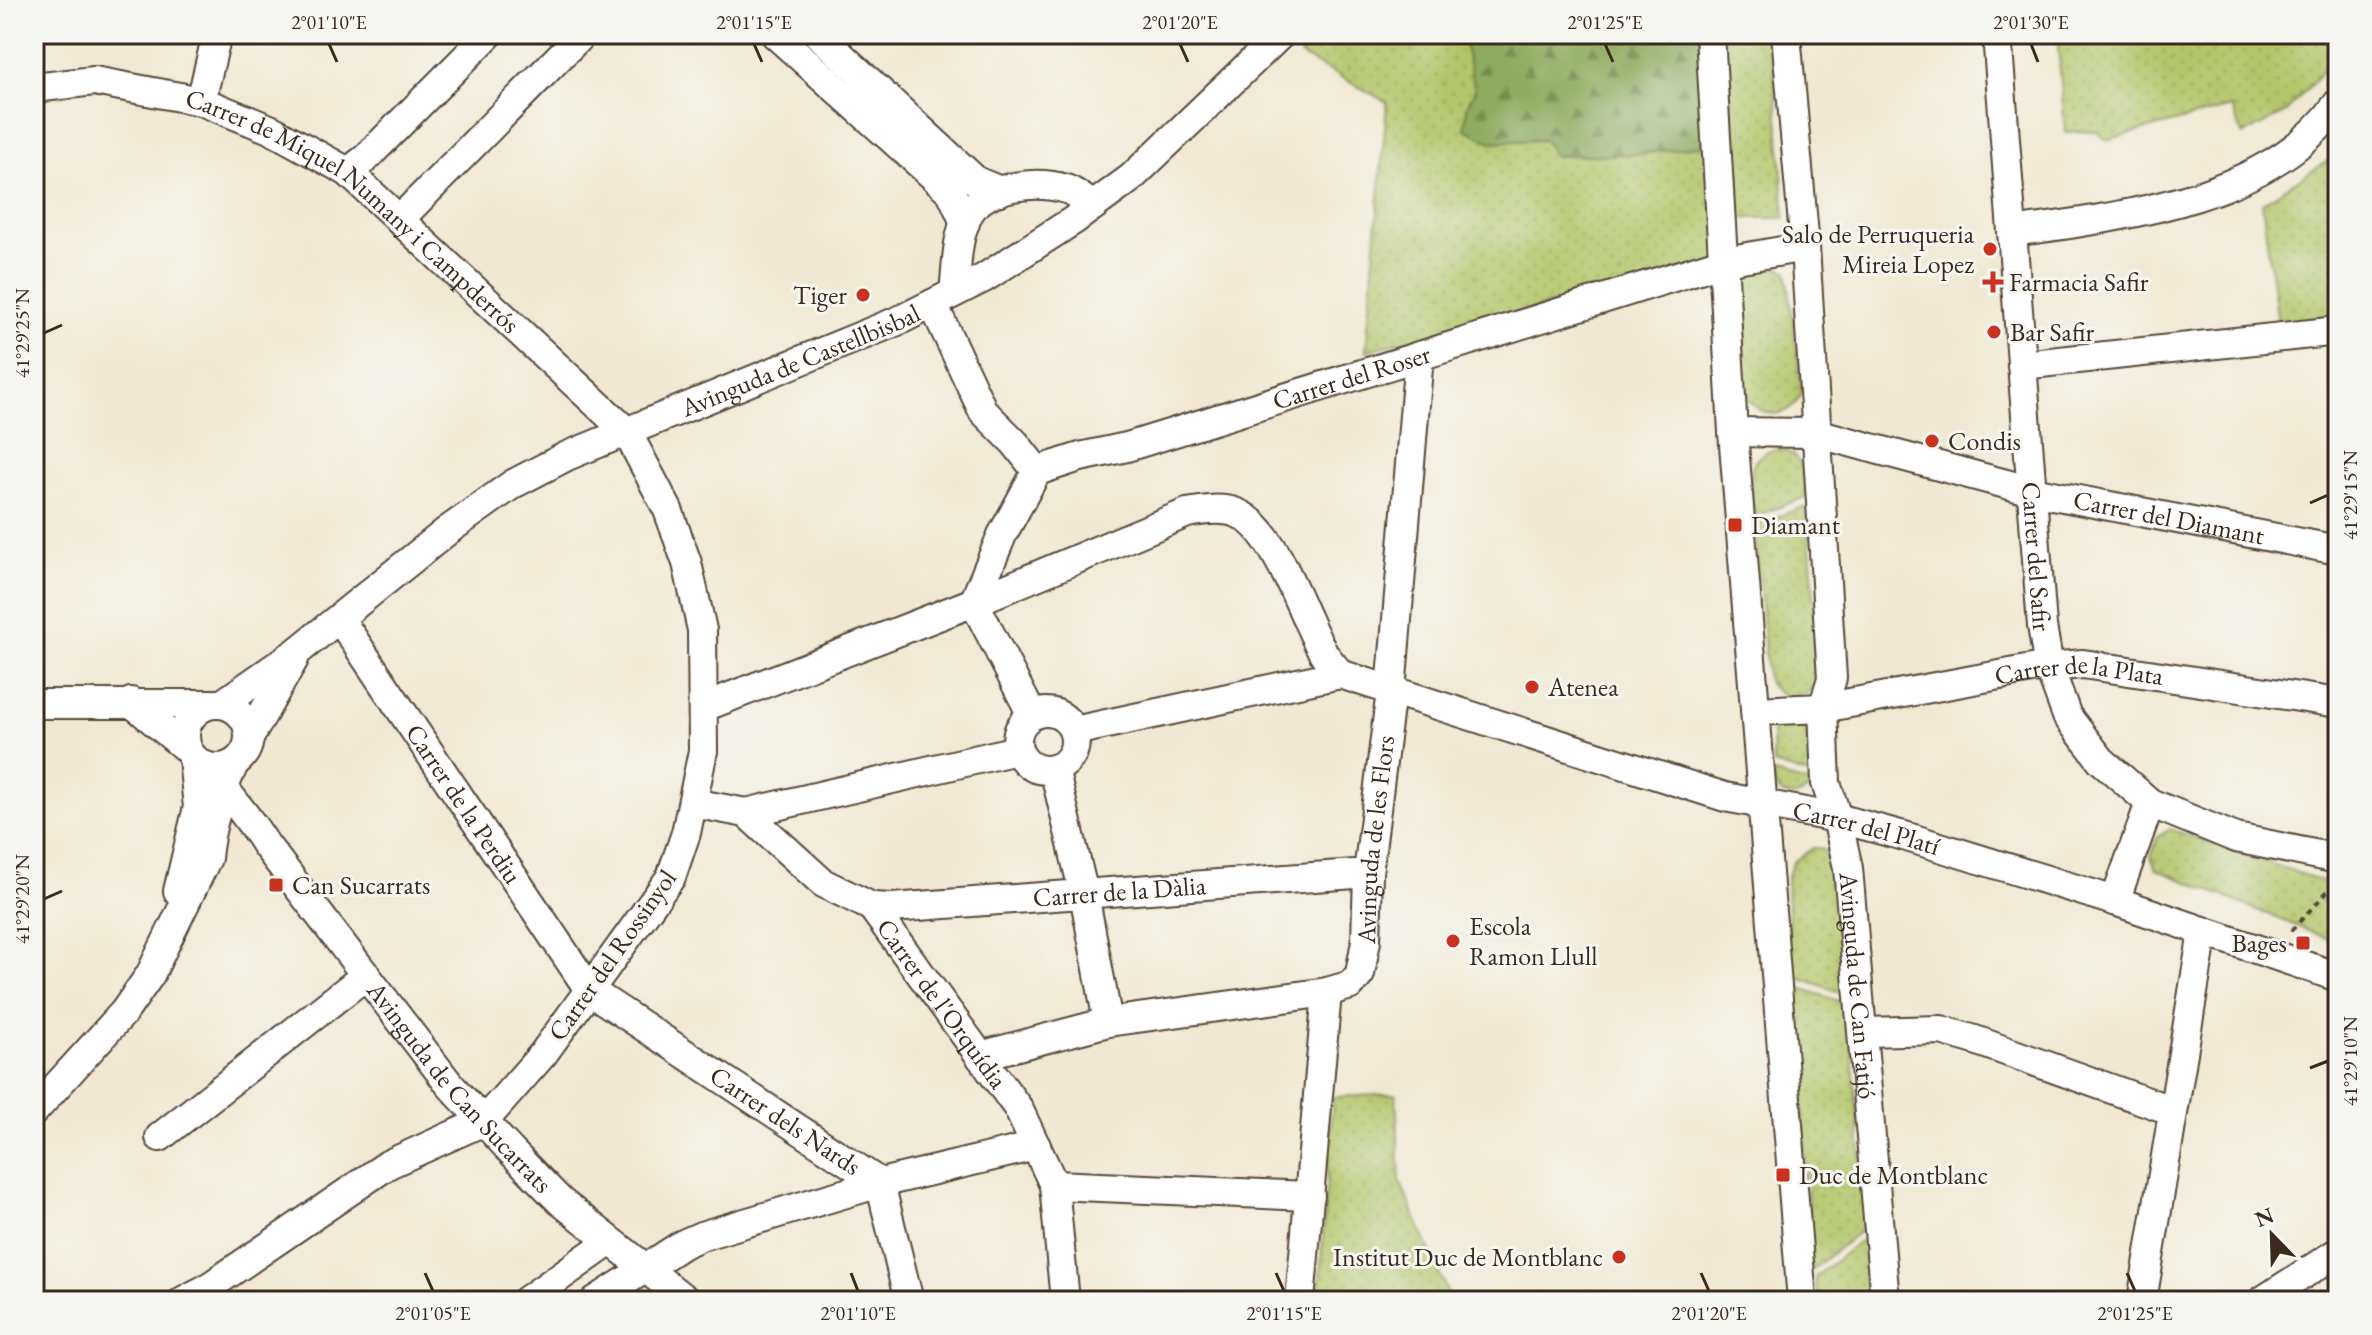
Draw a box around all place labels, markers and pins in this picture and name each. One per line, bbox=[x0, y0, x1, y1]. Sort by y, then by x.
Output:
place label: Salo de Perruqueria Mireia Lopez bbox=[1782, 217, 1975, 281]
marker: Salo de Perruqueria Mireia Lopez bbox=[1981, 240, 1999, 258]
place label: Farmacia Safir bbox=[2009, 265, 2149, 299]
marker: Farmacia Safir bbox=[1984, 273, 2002, 291]
place label: Tiger bbox=[793, 278, 847, 312]
marker: Tiger bbox=[854, 286, 872, 304]
place label: Bar Safir bbox=[2010, 315, 2094, 349]
marker: Bar Safir bbox=[1985, 323, 2003, 341]
place label: Condis bbox=[1948, 424, 2021, 458]
marker: Condis bbox=[1923, 432, 1941, 450]
place label: Diamant bbox=[1751, 508, 1840, 542]
marker: Diamant bbox=[1726, 516, 1744, 534]
place label: Atenea bbox=[1547, 670, 1619, 704]
marker: Atenea bbox=[1523, 678, 1541, 696]
place label: Can Sucarrats bbox=[292, 868, 430, 902]
marker: Can Sucarrats bbox=[267, 876, 285, 894]
place label: Escola Ramon Llull bbox=[1469, 909, 1598, 973]
place label: Bages bbox=[2232, 926, 2287, 960]
marker: Escola Ramon Llull bbox=[1444, 932, 1462, 950]
marker: Bages bbox=[2294, 934, 2312, 952]
place label: Duc de Montblanc bbox=[1799, 1158, 1988, 1192]
marker: Duc de Montblanc bbox=[1774, 1166, 1792, 1184]
place label: Institut Duc de Montblanc bbox=[1333, 1240, 1603, 1274]
marker: Institut Duc de Montblanc bbox=[1610, 1248, 1628, 1266]

